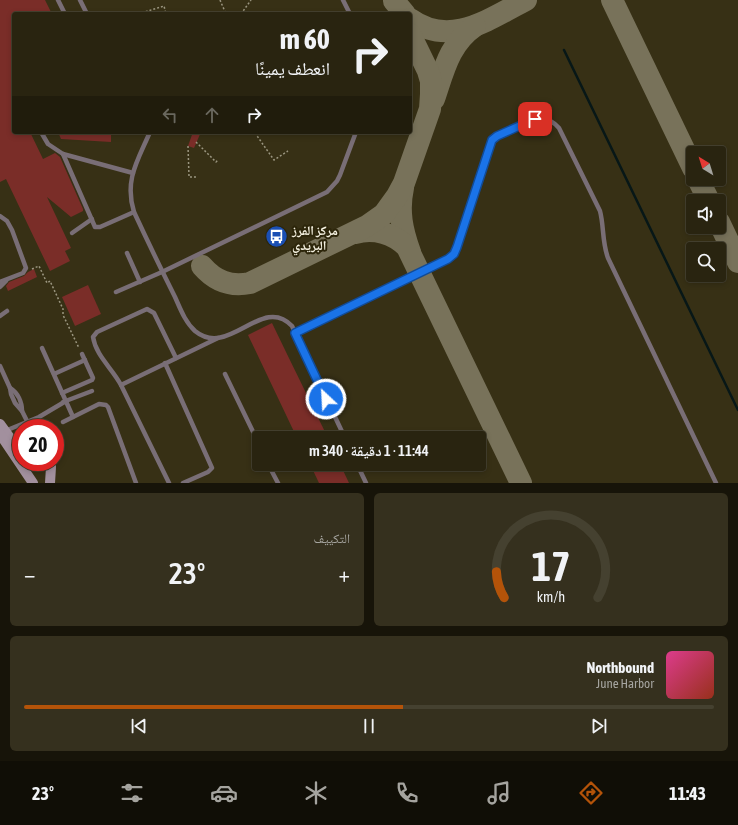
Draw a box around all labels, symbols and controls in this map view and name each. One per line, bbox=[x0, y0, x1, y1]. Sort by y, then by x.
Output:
text: 60 m bbox=[280, 23, 330, 55]
icon: right bbox=[344, 28, 396, 80]
text: انعطف يمينًا bbox=[255, 58, 330, 79]
pin bbox=[518, 102, 552, 136]
icon: left bbox=[159, 104, 181, 126]
icon: ahead bbox=[201, 104, 223, 126]
icon: right bbox=[243, 104, 265, 126]
icon: arrive bbox=[524, 108, 546, 130]
north arrow bbox=[686, 146, 726, 186]
map controls bbox=[686, 146, 726, 282]
button: sound bbox=[686, 194, 726, 234]
place label: مركز الفرز البريدي bbox=[291, 223, 338, 256]
bus stop icon: مركز الفرز البريدي bbox=[263, 224, 289, 250]
button: search bbox=[686, 242, 726, 282]
position arrow bbox=[305, 378, 347, 420]
speed limit sign: 20 bbox=[12, 419, 64, 471]
text: 11:44 · 1 دقيقة · 340 m bbox=[309, 442, 429, 459]
text: التكييف bbox=[314, 531, 350, 546]
text: 17 bbox=[531, 541, 571, 589]
text: 23° bbox=[169, 556, 205, 590]
text: − bbox=[24, 561, 35, 587]
text: + bbox=[339, 561, 350, 587]
text: km/h bbox=[537, 588, 565, 604]
text: Northbound bbox=[586, 659, 654, 676]
text: June Harbor bbox=[596, 676, 654, 691]
icon: previous bbox=[128, 715, 150, 737]
icon: pause bbox=[358, 715, 380, 737]
icon: next bbox=[588, 715, 610, 737]
icon: filters bbox=[118, 779, 146, 807]
icon: car bbox=[210, 779, 238, 807]
icon: climate bbox=[302, 779, 330, 807]
icon: phone bbox=[393, 779, 421, 807]
icon: music bbox=[485, 779, 513, 807]
icon: directions bbox=[577, 779, 605, 807]
text: 23° bbox=[32, 783, 54, 804]
text: 11:43 bbox=[669, 783, 706, 804]

